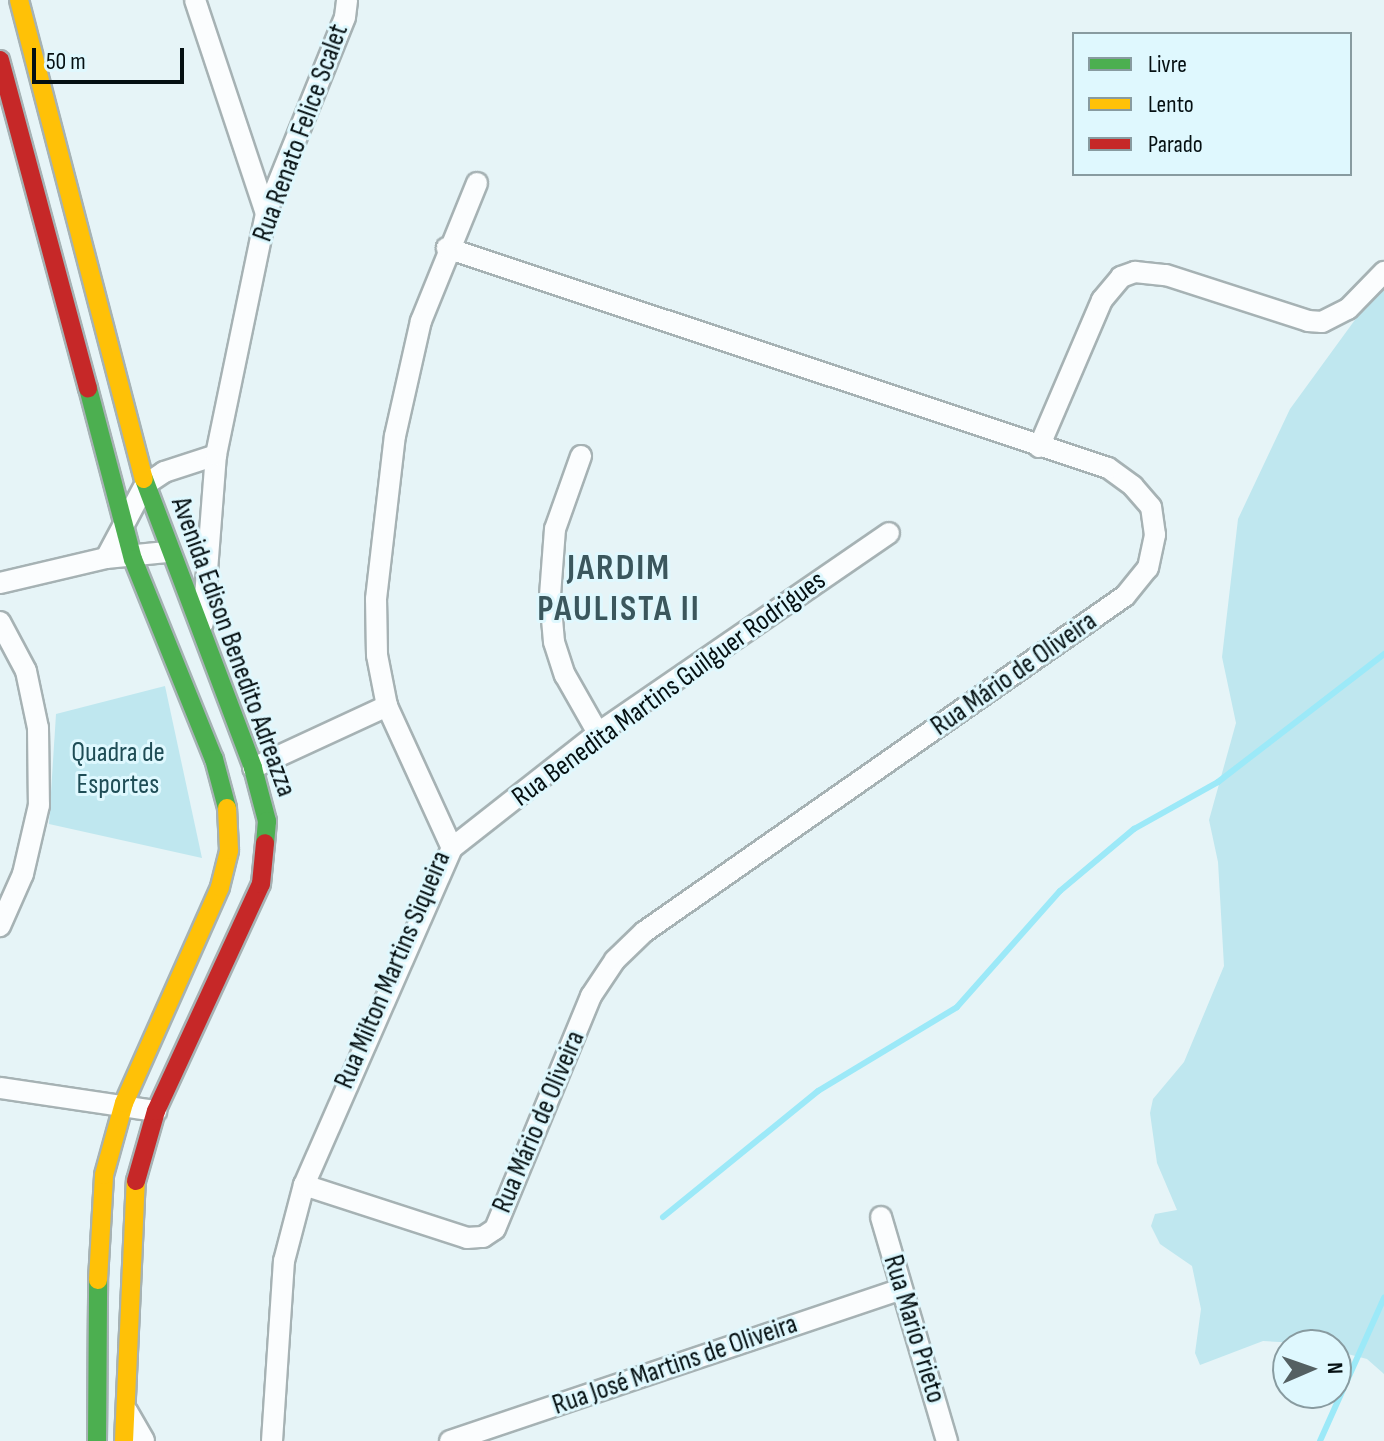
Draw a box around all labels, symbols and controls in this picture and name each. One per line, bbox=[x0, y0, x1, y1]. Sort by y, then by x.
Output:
street label: Rua Renato Felice Scalet bbox=[246, 20, 356, 246]
scale bar bbox=[36, 32, 188, 82]
legend bbox=[1072, 32, 1352, 176]
text: 50 m bbox=[46, 47, 86, 76]
text: Livre bbox=[1148, 50, 1187, 79]
text: Lento bbox=[1148, 90, 1194, 119]
text: Parado bbox=[1148, 130, 1203, 159]
street label: Avenida Edison Benedito Adreazza bbox=[163, 493, 303, 801]
district label: JARDIM PAULISTA II bbox=[537, 546, 701, 631]
street label: Rua Benedita Martins Guilguer Rodrigues bbox=[506, 564, 832, 814]
street label: Rua Mário de Oliveira bbox=[925, 605, 1103, 743]
park label: Quadra de Esportes bbox=[71, 736, 165, 802]
street label: Rua Milton Martins Siqueira bbox=[328, 846, 458, 1094]
street label: Rua Mário de Oliveira bbox=[486, 1026, 592, 1218]
street label: Rua Mario Prieto bbox=[876, 1251, 952, 1407]
street label: Rua José Martins de Oliveira bbox=[548, 1307, 802, 1423]
north arrow bbox=[1272, 1329, 1352, 1409]
text: N bbox=[1321, 1362, 1348, 1375]

